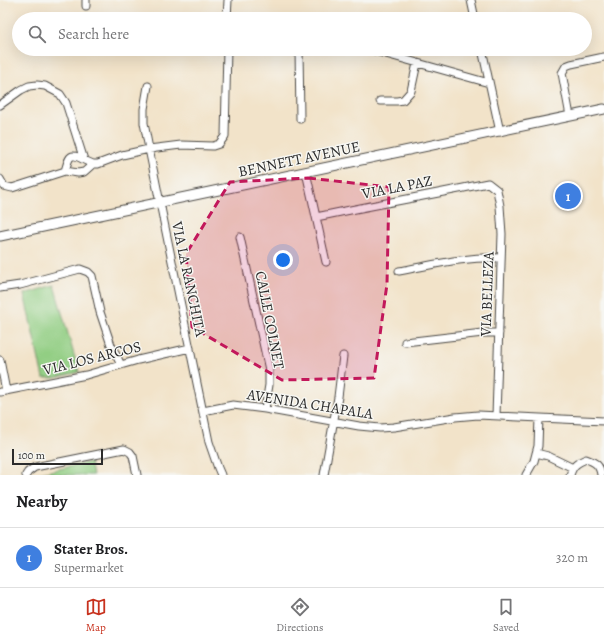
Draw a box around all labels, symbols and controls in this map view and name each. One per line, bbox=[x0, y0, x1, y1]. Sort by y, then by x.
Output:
search box bbox=[12, 12, 592, 56]
icon: search bbox=[26, 23, 48, 45]
text: Search here bbox=[58, 24, 129, 44]
street label: BENNETT AVENUE bbox=[236, 136, 362, 182]
street label: VIA LA PAZ bbox=[359, 170, 434, 204]
pin: 1 bbox=[555, 181, 581, 211]
street label: VIA LA RANCHITA bbox=[167, 219, 211, 339]
your location bbox=[273, 250, 293, 270]
street label: VIA BELLEZA bbox=[475, 251, 498, 338]
street label: CALLE COLNET bbox=[251, 269, 289, 371]
street label: VIA LOS ARCOS bbox=[40, 336, 143, 380]
street label: AVENIDA CHAPALA bbox=[245, 384, 375, 424]
scale bar bbox=[12, 447, 103, 466]
text: 100 m bbox=[18, 448, 45, 463]
text: Nearby bbox=[16, 490, 67, 513]
text: Stater Bros. bbox=[54, 539, 128, 559]
text: 1 bbox=[27, 549, 31, 566]
text: 320 m bbox=[556, 549, 588, 566]
text: Supermarket bbox=[54, 559, 124, 576]
tab: Map bbox=[85, 596, 107, 635]
tab: Directions bbox=[276, 596, 324, 635]
tab: Saved bbox=[493, 596, 519, 635]

